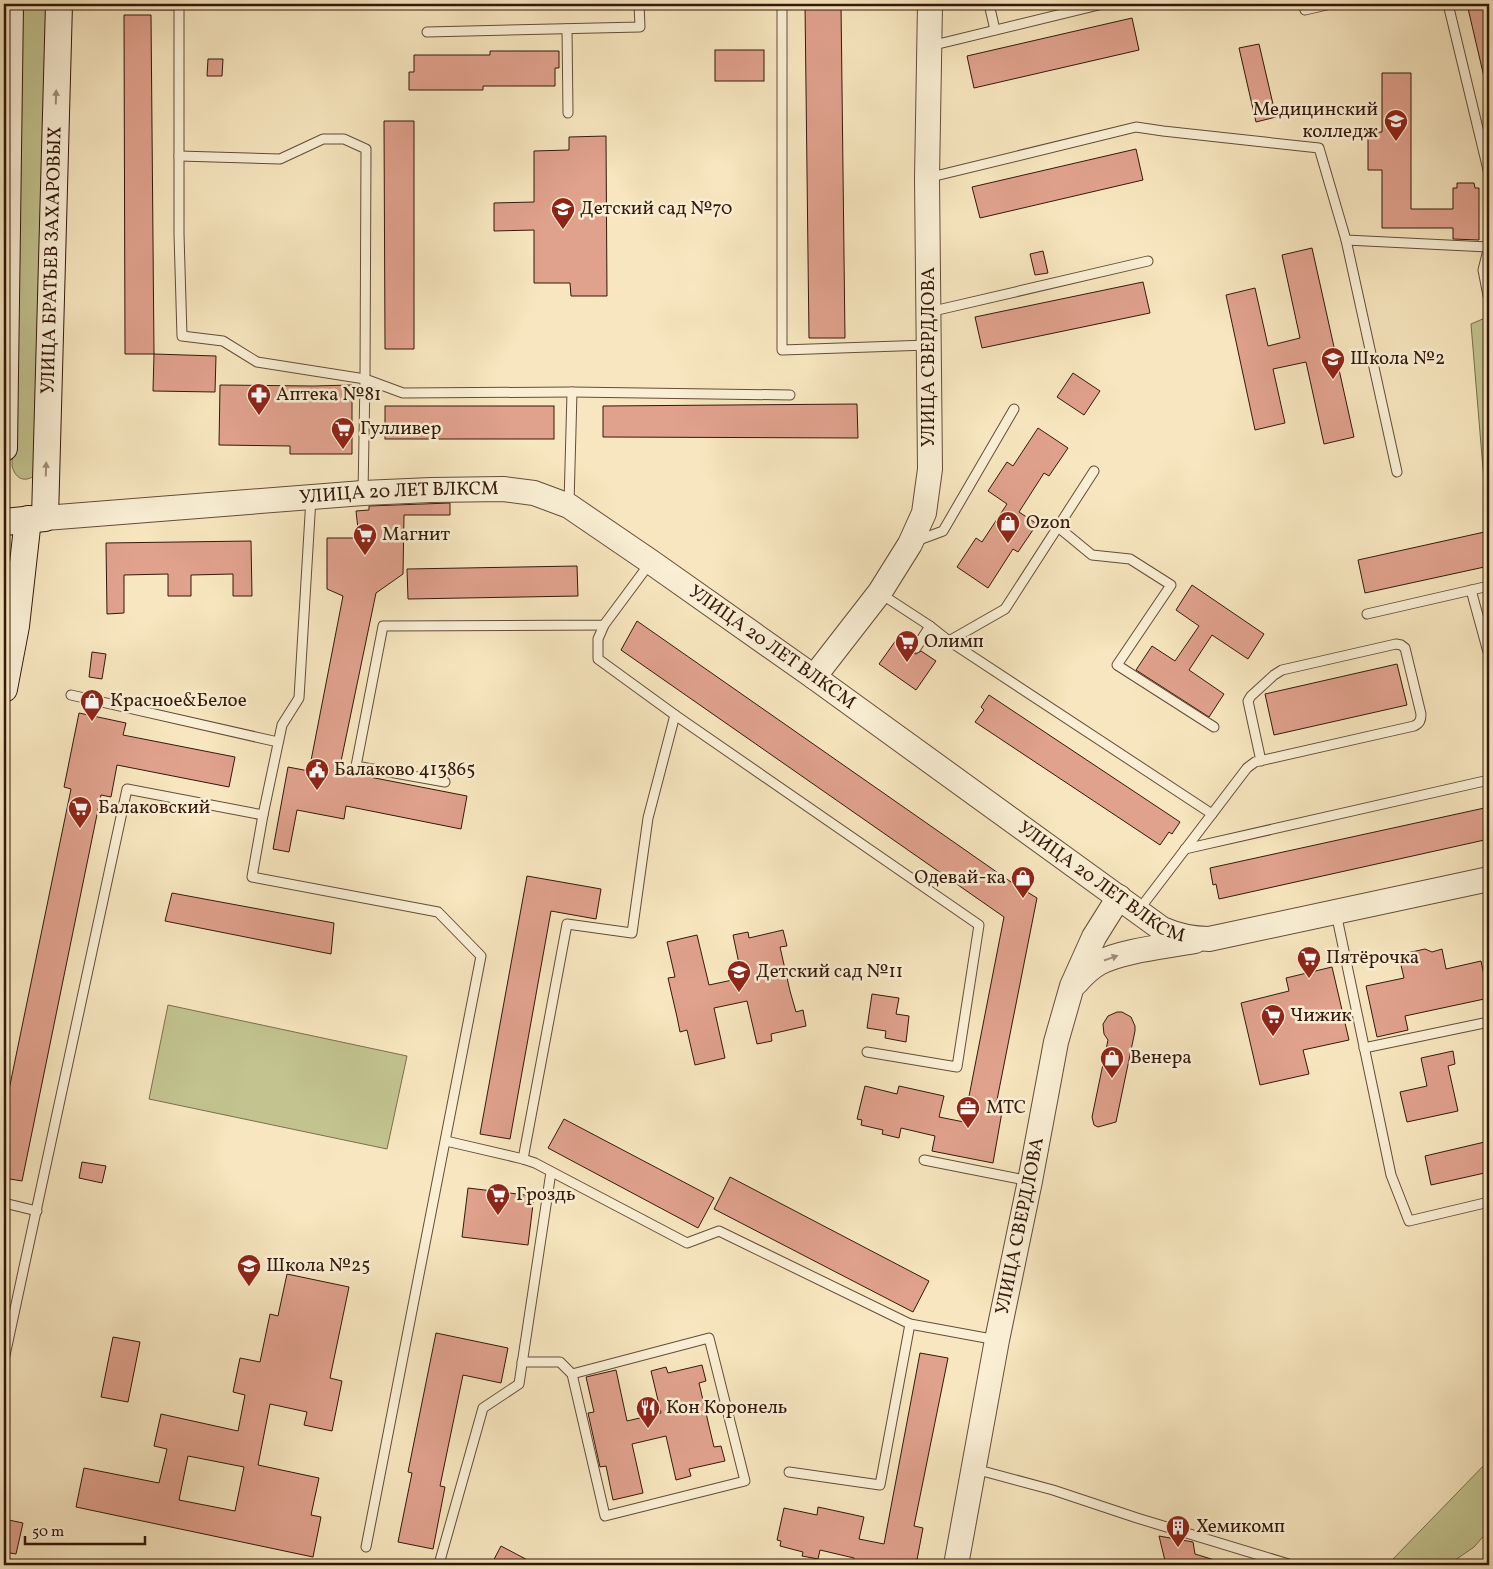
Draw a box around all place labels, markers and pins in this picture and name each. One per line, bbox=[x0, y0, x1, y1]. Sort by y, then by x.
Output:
place label: Медицинский колледж bbox=[1253, 97, 1378, 145]
school or university icon: Медицинский колледж bbox=[1383, 108, 1409, 142]
school or university icon: Детский сад №70 bbox=[550, 196, 576, 230]
place label: Детский сад №70 bbox=[580, 196, 732, 222]
school or university icon: Школа №2 bbox=[1320, 346, 1346, 380]
place label: Школа №2 bbox=[1350, 346, 1445, 372]
pharmacy icon: Аптека №81 bbox=[246, 382, 272, 416]
place label: Аптека №81 bbox=[276, 382, 381, 408]
supermarket icon: Гулливер bbox=[330, 416, 356, 450]
place label: Гулливер bbox=[360, 416, 441, 442]
shop icon: Ozon bbox=[995, 510, 1021, 544]
place label: Ozon bbox=[1026, 510, 1071, 536]
supermarket icon: Магнит bbox=[352, 522, 378, 556]
place label: Магнит bbox=[382, 522, 450, 548]
supermarket icon: Олимп bbox=[894, 629, 920, 663]
place label: Олимп bbox=[924, 629, 984, 655]
shop icon: Красное&Белое bbox=[79, 688, 105, 722]
place label: Красное&Белое bbox=[110, 688, 247, 714]
public building icon: Балаково 413865 bbox=[304, 757, 330, 791]
place label: Балаково 413865 bbox=[334, 757, 475, 783]
supermarket icon: Балаковский bbox=[67, 795, 93, 829]
place label: Балаковский bbox=[98, 795, 210, 821]
place label: Одевай-ка bbox=[914, 865, 1006, 891]
shop icon: Одевай-ка bbox=[1010, 865, 1036, 899]
supermarket icon: Пятёрочка bbox=[1296, 945, 1322, 979]
place label: Пятёрочка bbox=[1326, 945, 1419, 971]
school or university icon: Детский сад №11 bbox=[726, 959, 752, 993]
place label: Детский сад №11 bbox=[756, 959, 903, 985]
supermarket icon: Чижик bbox=[1260, 1003, 1286, 1037]
place label: Чижик bbox=[1290, 1003, 1352, 1029]
shop icon: Венера bbox=[1099, 1045, 1125, 1079]
place label: Венера bbox=[1130, 1045, 1192, 1071]
office icon: МТС bbox=[955, 1095, 981, 1129]
place label: МТС bbox=[986, 1095, 1026, 1121]
supermarket icon: Гроздь bbox=[485, 1182, 511, 1216]
place label: Гроздь bbox=[516, 1182, 575, 1208]
school or university icon: Школа №25 bbox=[236, 1253, 262, 1287]
place label: Школа №25 bbox=[266, 1253, 370, 1279]
restaurant icon: Кон Коронель bbox=[635, 1395, 661, 1429]
place label: Кон Коронель bbox=[666, 1395, 787, 1421]
building icon: Хемикомп bbox=[1165, 1514, 1191, 1548]
place label: Хемикомп bbox=[1196, 1514, 1285, 1540]

